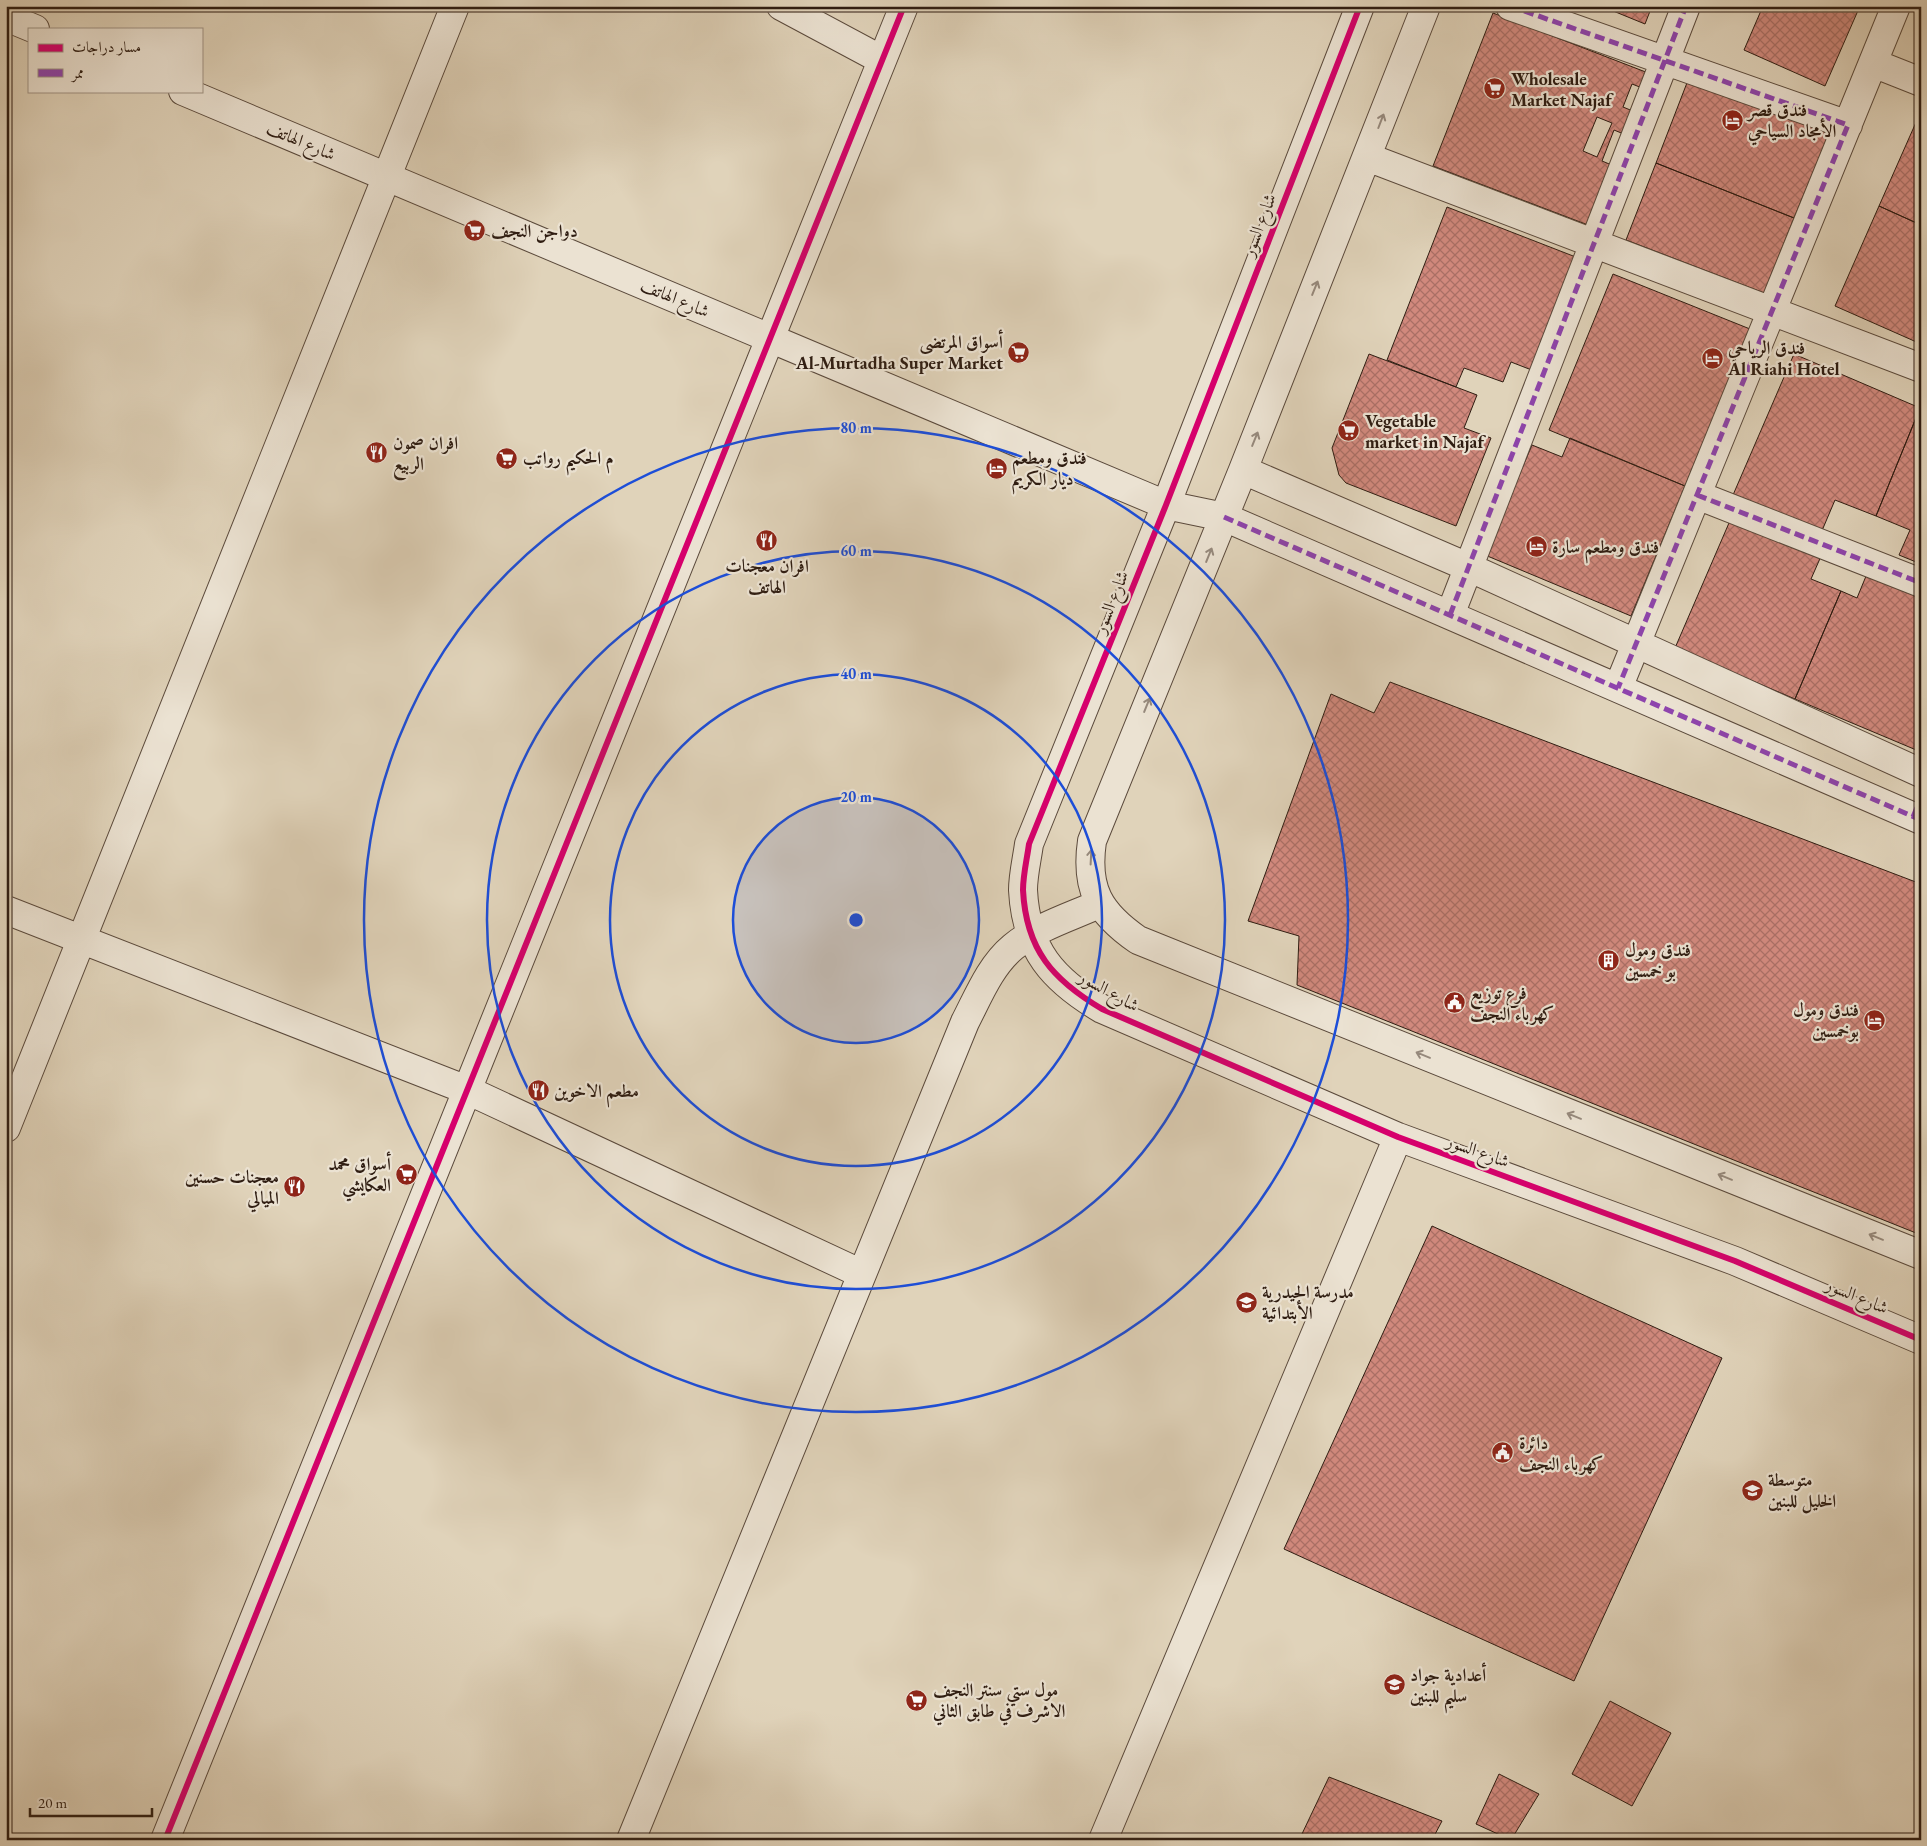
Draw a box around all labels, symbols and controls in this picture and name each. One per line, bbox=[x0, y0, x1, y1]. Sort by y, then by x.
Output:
legend bbox=[28, 28, 202, 92]
text: مسار دراجات bbox=[72, 37, 141, 56]
text: ممر bbox=[70, 63, 84, 83]
place label: Wholesale Market Najaf bbox=[1511, 67, 1614, 111]
supermarket icon: Wholesale Market Najaf bbox=[1483, 77, 1507, 101]
place label: فندق قصر الأمجاد السياحي bbox=[1746, 98, 1836, 146]
hotel icon: فندق قصر الأمجاد السياحي bbox=[1720, 108, 1744, 132]
one-way arrow bbox=[1377, 113, 1386, 129]
street label: شارع الهاتف bbox=[262, 116, 339, 169]
street label: شارع السور bbox=[1235, 190, 1285, 263]
supermarket icon: دواجن النجف bbox=[463, 219, 487, 243]
place label: دواجن النجف bbox=[491, 219, 578, 243]
street label: شارع الهاتف bbox=[636, 273, 713, 326]
one-way arrow bbox=[1311, 281, 1320, 296]
place label: أسواق المرتضى Al-Murtadha Super Market bbox=[795, 329, 1004, 374]
place label: فندق الرياحي Al Riahi Hotel bbox=[1727, 336, 1840, 380]
supermarket icon: أسواق المرتضى Al-Murtadha Super Market bbox=[1007, 340, 1031, 364]
hotel icon: فندق الرياحي Al Riahi Hotel bbox=[1700, 346, 1724, 370]
place label: Vegetable market in Najaf bbox=[1365, 409, 1486, 453]
text: 80 m bbox=[840, 418, 872, 437]
supermarket icon: Vegetable market in Najaf bbox=[1337, 419, 1361, 443]
place label: افران صمون الربيع bbox=[393, 431, 458, 481]
one-way arrow bbox=[1251, 432, 1261, 447]
restaurant icon: افران صمون الربيع bbox=[365, 441, 389, 465]
supermarket icon: م الحكيم رواتب bbox=[495, 446, 519, 470]
place label: م الحكيم رواتب bbox=[523, 446, 614, 476]
place label: فندق ومطعم ديار الكريم bbox=[1012, 446, 1087, 495]
hotel icon: فندق ومطعم ديار الكريم bbox=[984, 456, 1008, 480]
restaurant icon: افران معجنات الهاتف bbox=[755, 529, 779, 553]
hotel icon: فندق ومطعم سارة bbox=[1524, 535, 1548, 559]
place label: فندق ومطعم سارة bbox=[1552, 535, 1659, 564]
text: 60 m bbox=[840, 541, 872, 560]
one-way arrow bbox=[1205, 548, 1214, 563]
place label: افران معجنات الهاتف bbox=[725, 554, 809, 598]
street label: شارع السور bbox=[1087, 567, 1137, 640]
text: 40 m bbox=[840, 664, 872, 683]
one-way arrow bbox=[1143, 698, 1153, 713]
text: 20 m bbox=[840, 787, 872, 806]
one-way arrow bbox=[1086, 849, 1095, 865]
centre of rings bbox=[847, 911, 865, 929]
place label: فندق ومول بو خمسين bbox=[1625, 938, 1691, 982]
building icon: فندق ومول بو خمسين bbox=[1597, 948, 1621, 972]
street label: شارع السور bbox=[1071, 964, 1143, 1020]
place label: فرع توزيع كهرباء النجف bbox=[1470, 981, 1554, 1026]
public building icon: فرع توزيع كهرباء النجف bbox=[1442, 991, 1466, 1015]
place label: فندق ومول بوخمسين bbox=[1793, 998, 1859, 1042]
hotel icon: فندق ومول بوخمسين bbox=[1863, 1008, 1887, 1032]
one-way arrow bbox=[1416, 1050, 1431, 1060]
restaurant icon: مطعم الاخوين bbox=[526, 1079, 550, 1103]
place label: مطعم الاخوين bbox=[554, 1079, 639, 1108]
one-way arrow bbox=[1567, 1111, 1582, 1120]
street label: شارع السور bbox=[1440, 1128, 1513, 1176]
place label: أسواق محمد العكايشي bbox=[328, 1151, 392, 1202]
supermarket icon: أسواق محمد العكايشي bbox=[395, 1162, 419, 1186]
place label: معجنات حسنين الميالي bbox=[185, 1165, 279, 1213]
one-way arrow bbox=[1718, 1171, 1733, 1181]
restaurant icon: معجنات حسنين الميالي bbox=[283, 1175, 307, 1199]
one-way arrow bbox=[1868, 1232, 1883, 1241]
street label: شارع السور bbox=[1819, 1271, 1892, 1323]
place label: مدرسة الحيدرية الأبتدائية bbox=[1262, 1280, 1354, 1324]
school or university icon: مدرسة الحيدرية الأبتدائية bbox=[1234, 1290, 1258, 1314]
place label: دائرة كهرباء النجف bbox=[1519, 1431, 1603, 1476]
public building icon: دائرة كهرباء النجف bbox=[1491, 1441, 1515, 1465]
place label: متوسطة الخليل للبنين bbox=[1768, 1468, 1836, 1514]
school or university icon: متوسطة الخليل للبنين bbox=[1740, 1478, 1764, 1502]
place label: أعدادية جواد سليم للبنين bbox=[1410, 1662, 1487, 1714]
school or university icon: أعدادية جواد سليم للبنين bbox=[1382, 1673, 1406, 1697]
place label: مول ستي سنتر النجف الاشرف في طابق الثاني bbox=[932, 1678, 1065, 1726]
supermarket icon: مول ستي سنتر النجف الاشرف في طابق الثاني bbox=[905, 1688, 929, 1712]
scale bar bbox=[30, 1786, 152, 1818]
text: 20 m bbox=[38, 1793, 67, 1812]

